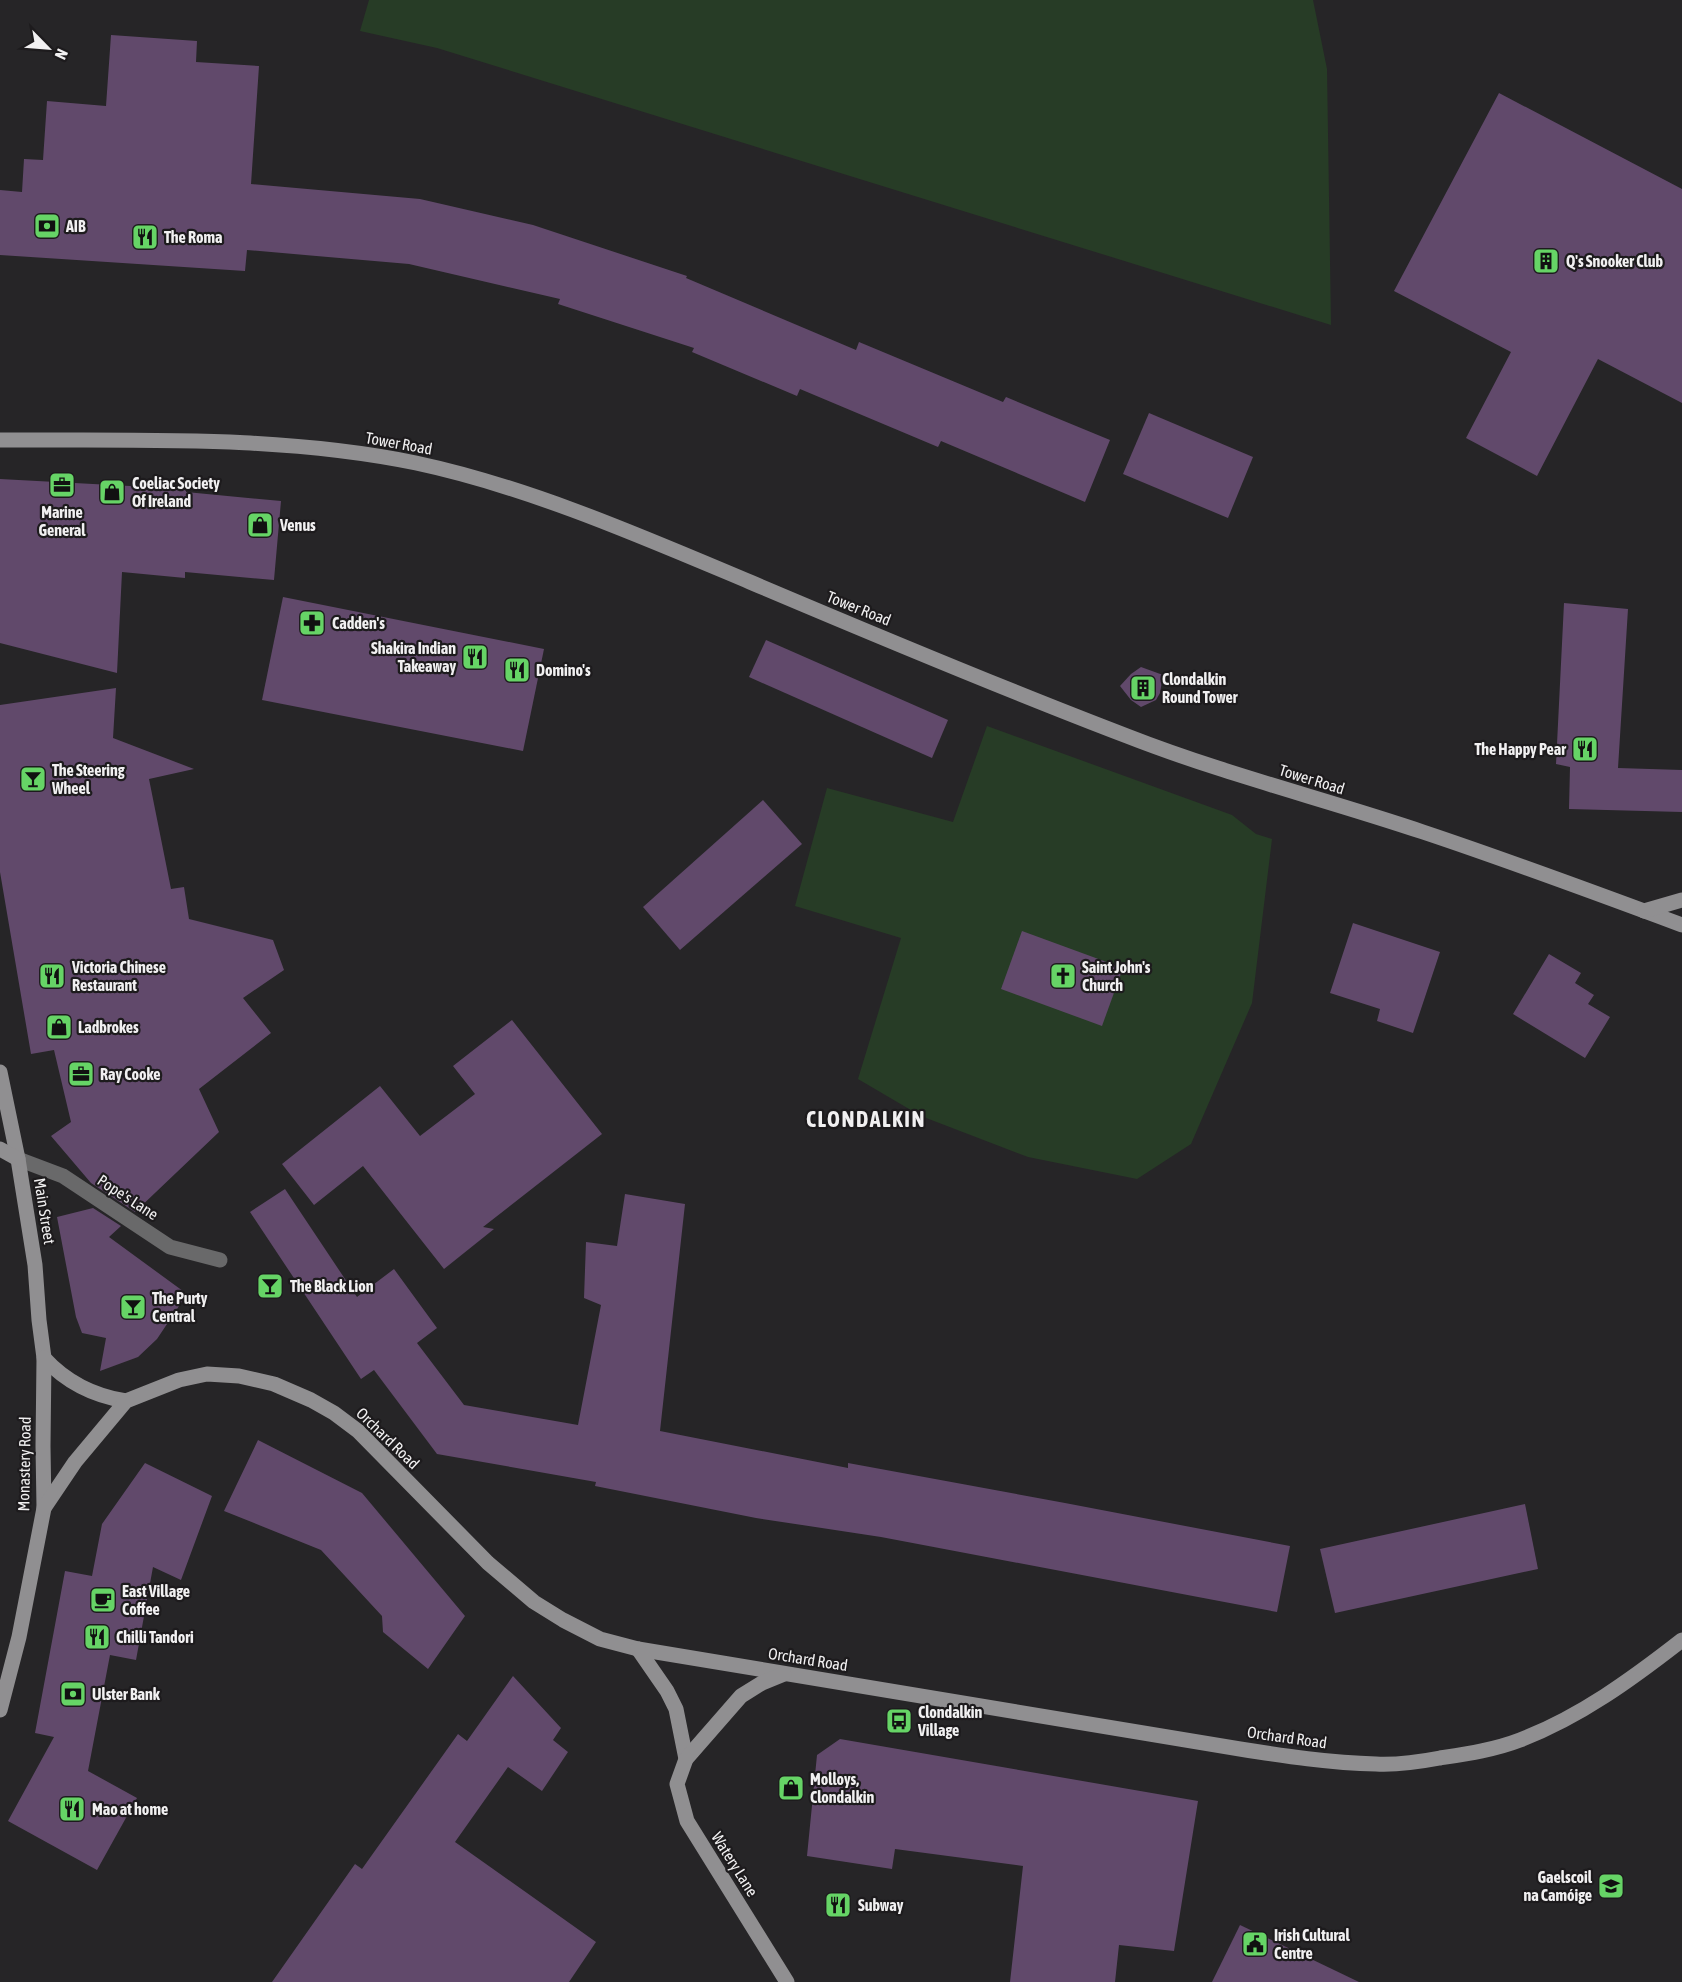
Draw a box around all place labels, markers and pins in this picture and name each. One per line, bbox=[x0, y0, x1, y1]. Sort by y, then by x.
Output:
bank icon: AIB bbox=[32, 211, 62, 241]
place label: AIB bbox=[65, 217, 86, 235]
restaurant icon: The Roma bbox=[130, 222, 160, 252]
place label: The Roma bbox=[164, 228, 222, 246]
building icon: Q's Snooker Club bbox=[1531, 246, 1561, 276]
place label: Q's Snooker Club bbox=[1566, 252, 1663, 270]
office icon: Marine General bbox=[47, 470, 77, 500]
place label: Coeliac Society Of Ireland bbox=[132, 474, 220, 510]
shop icon: Coeliac Society Of Ireland bbox=[97, 477, 127, 507]
place label: Marine General bbox=[39, 503, 86, 539]
shop icon: Venus bbox=[245, 510, 275, 540]
place label: Venus bbox=[279, 516, 316, 534]
pharmacy icon: Cadden's bbox=[297, 608, 327, 638]
place label: Cadden's bbox=[332, 614, 385, 632]
place label: Shakira Indian Takeaway bbox=[371, 639, 456, 675]
restaurant icon: Shakira Indian Takeaway bbox=[460, 642, 490, 672]
restaurant icon: Domino's bbox=[502, 655, 532, 685]
place label: Domino's bbox=[536, 661, 591, 679]
place label: Clondalkin Round Tower bbox=[1162, 670, 1238, 706]
building icon: Clondalkin Round Tower bbox=[1128, 673, 1158, 703]
restaurant icon: The Happy Pear bbox=[1570, 734, 1600, 764]
place label: The Happy Pear bbox=[1474, 740, 1566, 758]
place label: The Steering Wheel bbox=[51, 761, 125, 797]
bar icon: The Steering Wheel bbox=[18, 764, 48, 794]
place label: Victoria Chinese Restaurant bbox=[71, 958, 166, 994]
place label: Saint John's Church bbox=[1082, 958, 1151, 994]
restaurant icon: Victoria Chinese Restaurant bbox=[37, 961, 67, 991]
church icon: Saint John's Church bbox=[1048, 961, 1078, 991]
shop icon: Ladbrokes bbox=[44, 1012, 74, 1042]
place label: Ladbrokes bbox=[78, 1018, 139, 1036]
office icon: Ray Cooke bbox=[66, 1059, 96, 1089]
place label: Ray Cooke bbox=[100, 1065, 160, 1083]
bar icon: The Black Lion bbox=[255, 1271, 285, 1301]
place label: The Black Lion bbox=[290, 1277, 374, 1295]
place label: The Purty Central bbox=[152, 1289, 208, 1325]
bar icon: The Purty Central bbox=[118, 1292, 148, 1322]
place label: East Village Coffee bbox=[122, 1582, 190, 1618]
cafe icon: East Village Coffee bbox=[88, 1585, 118, 1615]
restaurant icon: Chilli Tandori bbox=[82, 1622, 112, 1652]
place label: Chilli Tandori bbox=[116, 1628, 194, 1646]
bank icon: Ulster Bank bbox=[58, 1679, 88, 1709]
place label: Ulster Bank bbox=[92, 1685, 161, 1703]
place label: Clondalkin Village bbox=[917, 1703, 982, 1739]
bus stop icon: Clondalkin Village bbox=[884, 1706, 914, 1736]
place label: Molloys, Clondalkin bbox=[810, 1770, 874, 1806]
shop icon: Molloys, Clondalkin bbox=[776, 1773, 806, 1803]
restaurant icon: Mao at home bbox=[57, 1794, 87, 1824]
place label: Mao at home bbox=[92, 1800, 168, 1818]
place label: Gaelscoil na Camóige bbox=[1523, 1868, 1593, 1904]
school or university icon: Gaelscoil na Camóige bbox=[1596, 1871, 1626, 1901]
restaurant icon: Subway bbox=[823, 1890, 853, 1920]
place label: Subway bbox=[858, 1896, 904, 1914]
place label: Irish Cultural Centre bbox=[1274, 1926, 1350, 1962]
public building icon: Irish Cultural Centre bbox=[1240, 1929, 1270, 1959]

